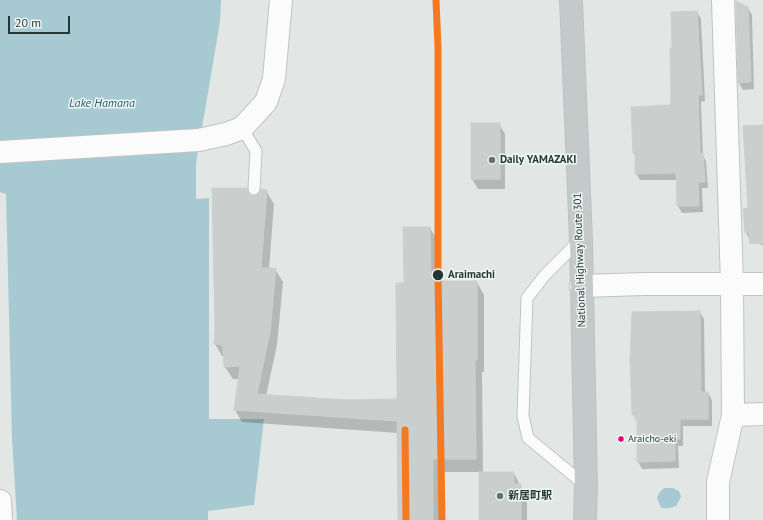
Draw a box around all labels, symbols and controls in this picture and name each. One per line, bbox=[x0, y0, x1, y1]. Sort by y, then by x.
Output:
scale bar bbox=[10, 8, 72, 34]
text: 20 m bbox=[15, 15, 41, 30]
water label: Lake Hamana bbox=[69, 97, 135, 111]
place label: Daily YAMAZAKI bbox=[500, 153, 576, 167]
marker: Daily YAMAZAKI bbox=[487, 155, 497, 165]
street label: National Highway Route 301 bbox=[571, 192, 589, 328]
marker: Araimachi bbox=[431, 268, 445, 282]
place label: Araimachi bbox=[448, 268, 495, 282]
place label: Araicho-eki bbox=[628, 433, 676, 445]
marker: Araicho-eki bbox=[616, 434, 626, 444]
place label: 新居町駅 bbox=[508, 489, 552, 503]
marker: 新居町駅 bbox=[495, 491, 505, 501]

